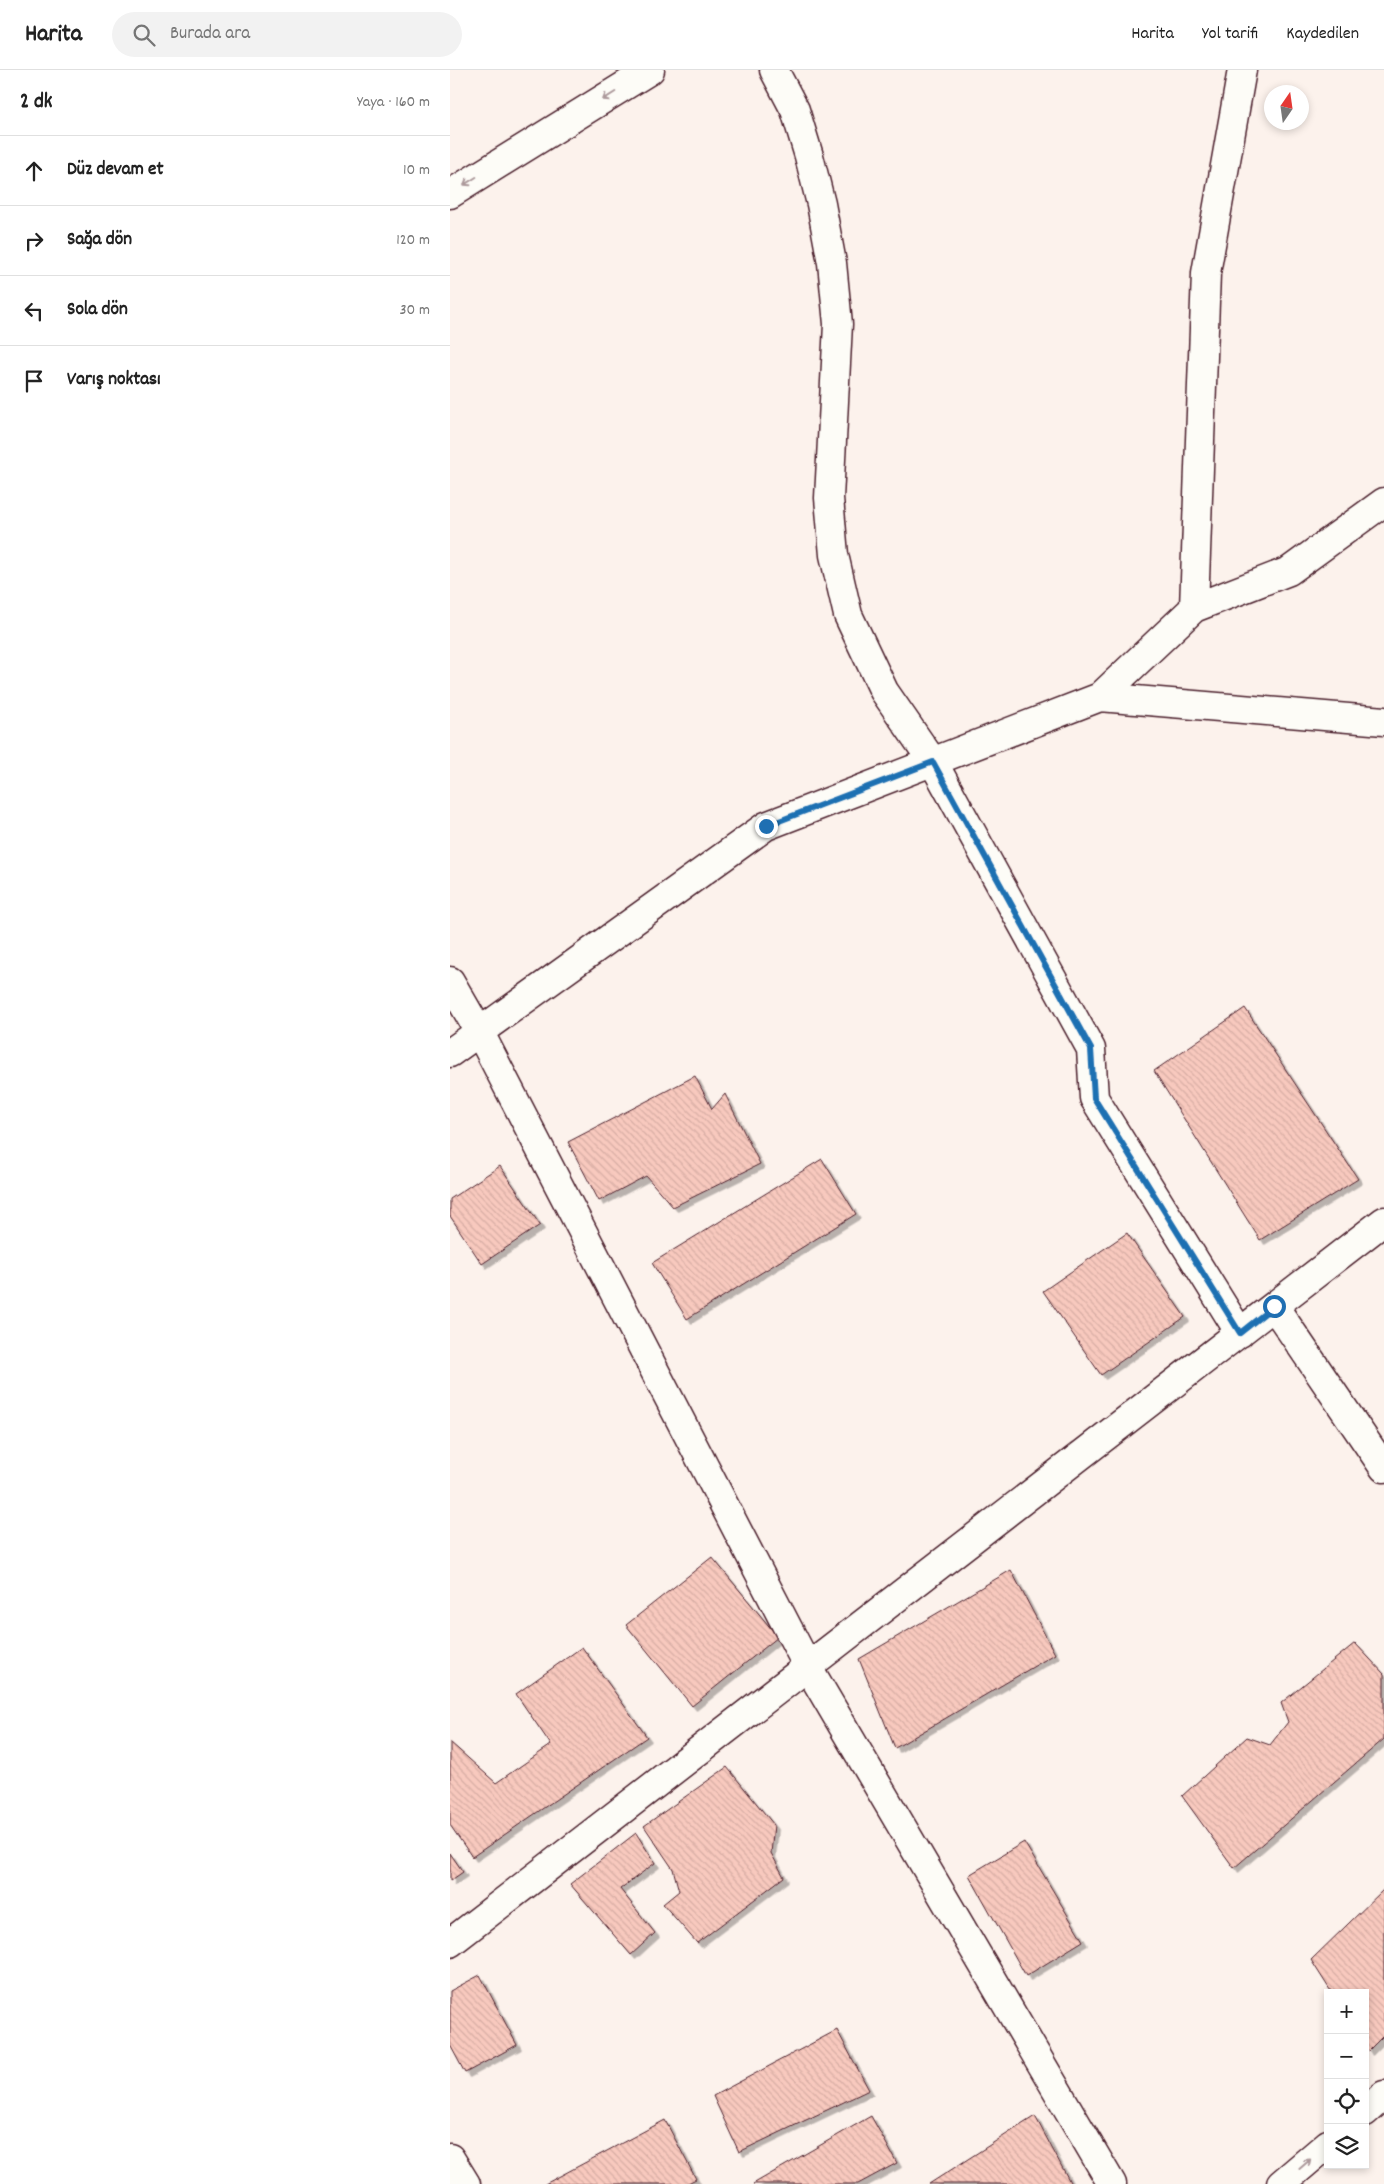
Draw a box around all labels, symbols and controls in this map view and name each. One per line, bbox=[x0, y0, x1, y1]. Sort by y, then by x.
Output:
search box bbox=[112, 12, 462, 57]
text: Harita bbox=[25, 18, 82, 52]
icon: search bbox=[130, 21, 158, 49]
text: Burada ara bbox=[170, 21, 250, 48]
text: Harita bbox=[1131, 22, 1174, 47]
text: Yol tarifi bbox=[1202, 22, 1258, 47]
text: Kaydedilen bbox=[1286, 22, 1359, 47]
north arrow bbox=[1264, 85, 1309, 130]
text: 2 dk bbox=[20, 88, 52, 118]
text: Yaya · 160 m bbox=[357, 91, 430, 114]
one-way arrow bbox=[602, 91, 616, 101]
icon: ahead bbox=[20, 157, 48, 185]
text: Düz devam et bbox=[67, 157, 163, 184]
text: 10 m bbox=[403, 159, 430, 182]
one-way arrow bbox=[464, 177, 478, 187]
icon: right bbox=[20, 227, 48, 255]
text: Sağa dön bbox=[67, 227, 132, 254]
text: 120 m bbox=[396, 229, 430, 252]
icon: left bbox=[20, 297, 48, 325]
text: Sola dön bbox=[67, 297, 128, 324]
text: 30 m bbox=[400, 299, 430, 322]
icon: arrive bbox=[20, 367, 48, 395]
text: Varış noktası bbox=[67, 367, 161, 394]
route end bbox=[755, 815, 778, 838]
route start bbox=[1263, 1295, 1286, 1318]
map controls bbox=[1324, 1989, 1369, 2169]
button: + bbox=[1324, 1989, 1369, 2034]
button: − bbox=[1324, 2034, 1369, 2079]
button: locate bbox=[1324, 2079, 1369, 2124]
button: layers bbox=[1324, 2124, 1369, 2169]
one-way arrow bbox=[1298, 2158, 1311, 2170]

